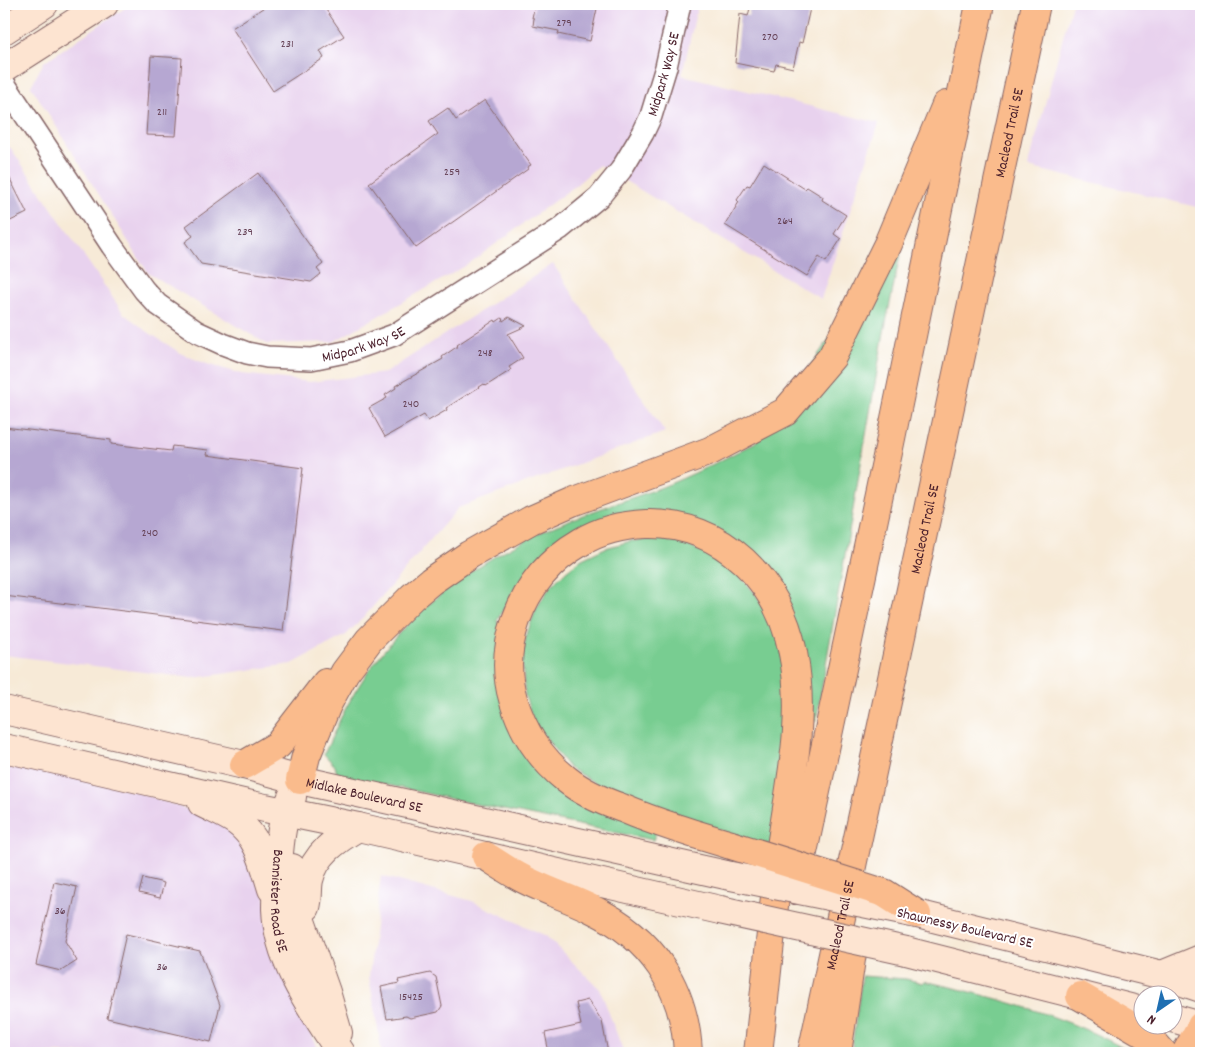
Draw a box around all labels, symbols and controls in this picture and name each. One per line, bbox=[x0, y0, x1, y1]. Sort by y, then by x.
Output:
house number: 279 bbox=[556, 15, 572, 32]
house number: 270 bbox=[762, 29, 778, 46]
street label: Midpark Way SE bbox=[643, 30, 686, 119]
house number: 231 bbox=[280, 36, 294, 53]
street label: Macleod Trail SE bbox=[990, 86, 1031, 180]
house number: 211 bbox=[157, 104, 167, 121]
house number: 259 bbox=[444, 164, 460, 181]
house number: 264 bbox=[777, 213, 793, 230]
house number: 239 bbox=[237, 224, 253, 241]
street label: Midpark Way SE bbox=[320, 321, 410, 369]
house number: 248 bbox=[477, 345, 493, 362]
house number: 240 bbox=[403, 396, 419, 413]
street label: Macleod Trail SE bbox=[906, 482, 946, 576]
house number: 240 bbox=[142, 525, 158, 542]
street label: Midlake Boulevard SE bbox=[303, 773, 424, 820]
street label: Bannister Road SE bbox=[263, 848, 293, 956]
street label: Macleod Trail SE bbox=[821, 878, 862, 972]
house number: 36 bbox=[54, 903, 66, 920]
street label: Shawnessy Boulevard SE bbox=[894, 903, 1035, 955]
house number: 36 bbox=[156, 959, 168, 976]
north arrow bbox=[1132, 984, 1182, 1034]
house number: 15425 bbox=[399, 989, 423, 1006]
text: N bbox=[1143, 1009, 1160, 1029]

